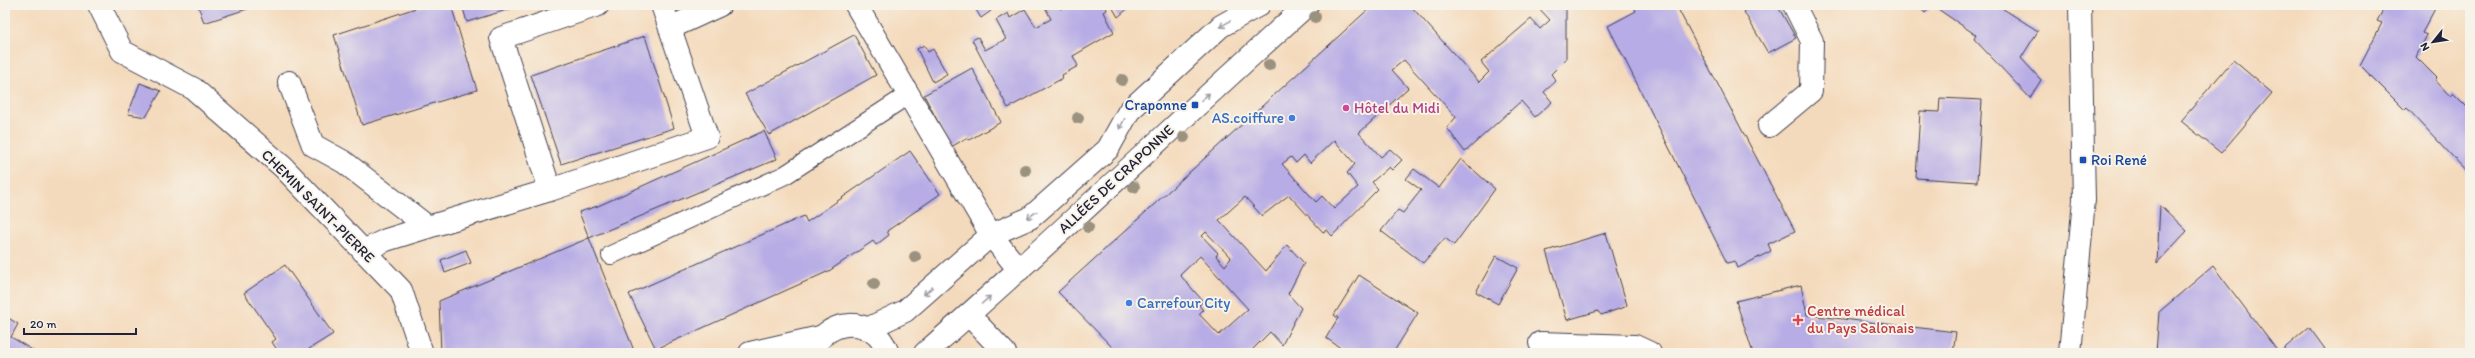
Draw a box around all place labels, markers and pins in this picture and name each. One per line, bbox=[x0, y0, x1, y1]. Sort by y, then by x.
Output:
place label: Craponne bbox=[1124, 96, 1187, 114]
place label: Hôtel du Midi bbox=[1354, 99, 1440, 117]
marker: Craponne bbox=[1190, 100, 1200, 110]
marker: Hôtel du Midi bbox=[1341, 103, 1351, 113]
place label: AS.coiffure bbox=[1212, 109, 1284, 127]
marker: AS.coiffure bbox=[1287, 113, 1297, 123]
place label: Roi René bbox=[2091, 151, 2147, 169]
marker: Roi René bbox=[2078, 155, 2088, 165]
place label: Carrefour City bbox=[1137, 294, 1230, 312]
marker: Carrefour City bbox=[1124, 298, 1134, 308]
place label: Centre médical du Pays Salonais bbox=[1807, 302, 1914, 337]
marker: Centre médical du Pays Salonais bbox=[1792, 314, 1804, 326]

